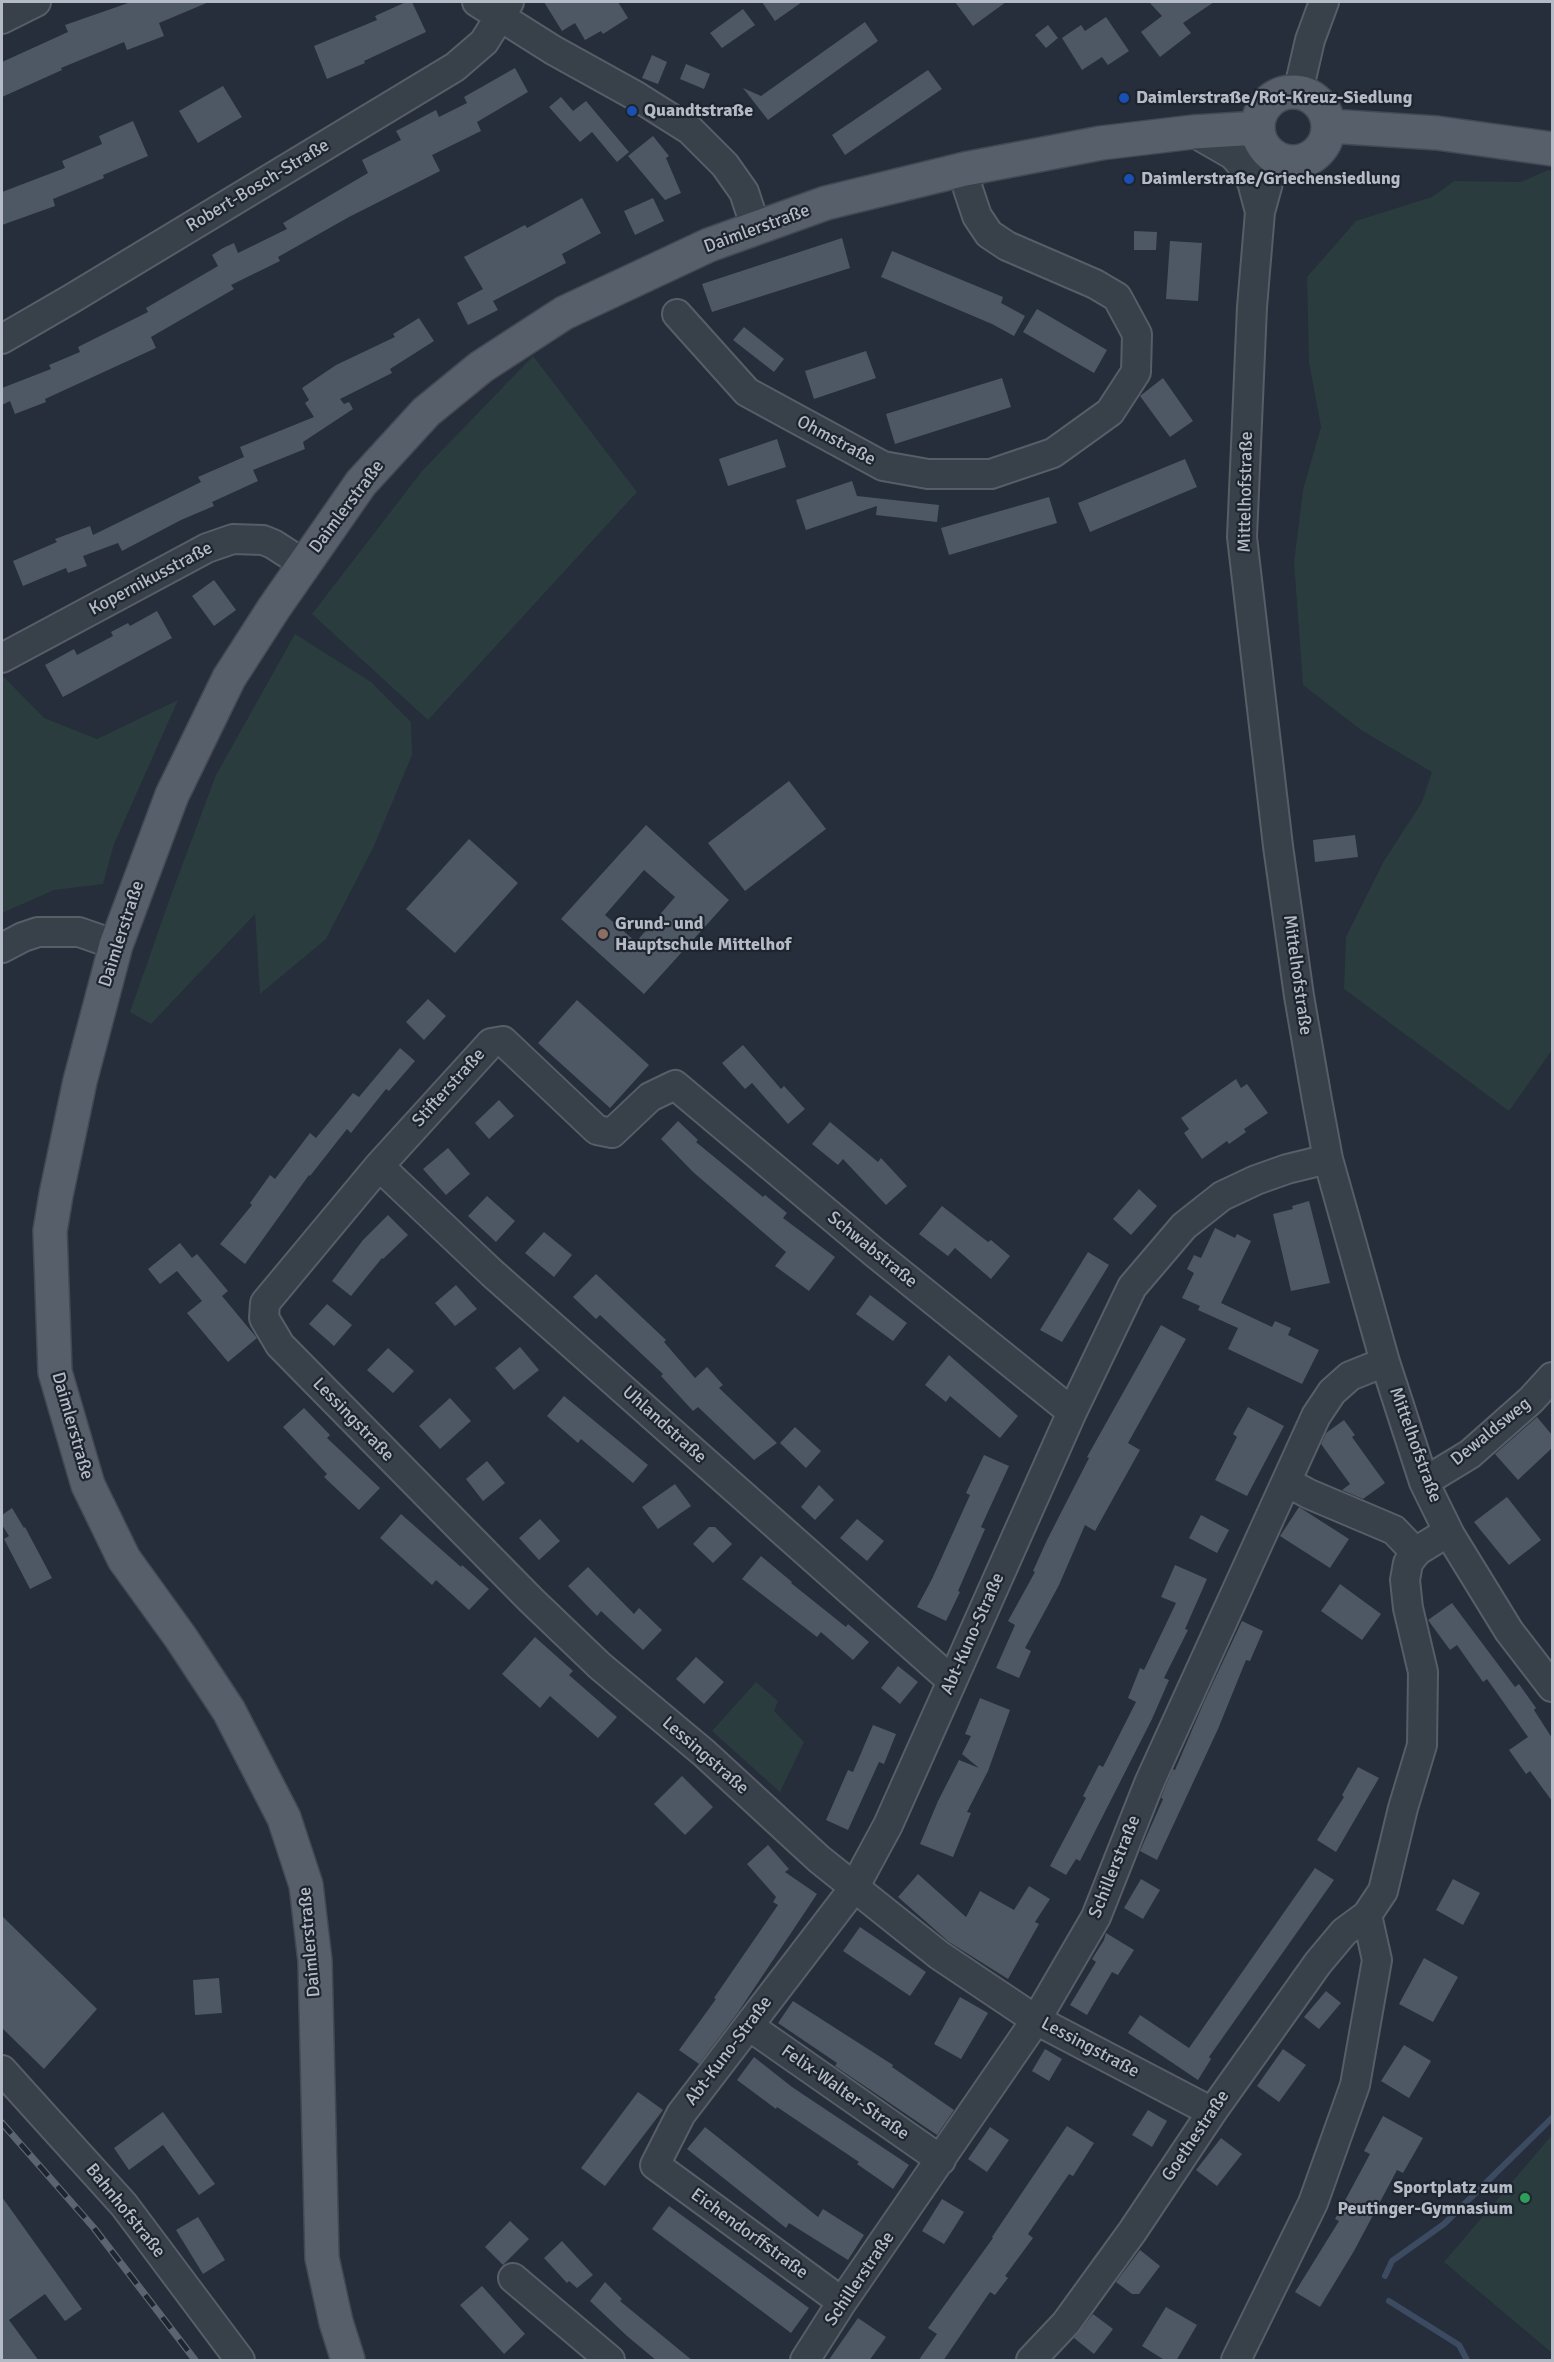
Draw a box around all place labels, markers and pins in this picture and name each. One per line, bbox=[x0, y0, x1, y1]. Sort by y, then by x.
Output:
place label: Daimlerstraße/Rot-Kreuz-Siedlung bbox=[1136, 87, 1412, 109]
marker: Daimlerstraße/Rot-Kreuz-Siedlung bbox=[1117, 91, 1131, 105]
place label: Quandtstraße bbox=[644, 100, 753, 122]
marker: Quandtstraße bbox=[625, 104, 639, 118]
place label: Daimlerstraße/Griechensiedlung bbox=[1141, 168, 1400, 190]
marker: Daimlerstraße/Griechensiedlung bbox=[1122, 172, 1136, 186]
place label: Grund- und Hauptschule Mittelhof bbox=[615, 913, 791, 956]
marker: Grund- und Hauptschule Mittelhof bbox=[596, 927, 610, 941]
place label: Sportplatz zum Peutinger-Gymnasium bbox=[1337, 2177, 1513, 2220]
marker: Sportplatz zum Peutinger-Gymnasium bbox=[1518, 2191, 1532, 2205]

